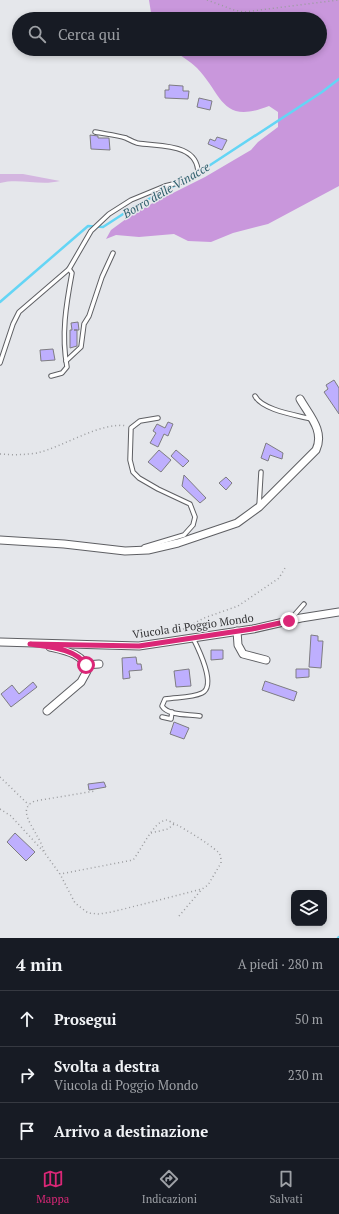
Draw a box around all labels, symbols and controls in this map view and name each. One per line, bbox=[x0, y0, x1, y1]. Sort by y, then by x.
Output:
search box bbox=[12, 12, 327, 56]
icon: search bbox=[26, 23, 48, 45]
text: Cerca qui bbox=[58, 24, 120, 44]
water label: Borro delle Vinacce bbox=[119, 159, 213, 222]
street label: Viucola di Poggio Mondo bbox=[132, 611, 254, 641]
route end bbox=[280, 612, 298, 630]
route start bbox=[77, 656, 95, 674]
map controls bbox=[291, 890, 327, 926]
button: layers bbox=[291, 890, 327, 926]
text: 4 min bbox=[16, 953, 63, 976]
text: A piedi · 280 m bbox=[238, 955, 323, 973]
icon: ahead bbox=[16, 1008, 38, 1030]
text: Prosegui bbox=[54, 1009, 117, 1029]
text: 50 m bbox=[295, 1010, 323, 1028]
text: Svolta a destra bbox=[54, 1056, 160, 1076]
icon: right bbox=[16, 1064, 38, 1086]
text: 230 m bbox=[288, 1066, 323, 1084]
text: Viucola di Poggio Mondo bbox=[54, 1076, 198, 1094]
icon: arrive bbox=[16, 1120, 38, 1142]
text: Arrivo a destinazione bbox=[54, 1121, 208, 1141]
tab: Mappa bbox=[36, 1168, 69, 1206]
tab: Indicazioni bbox=[142, 1168, 197, 1206]
tab: Salvati bbox=[269, 1168, 303, 1206]

